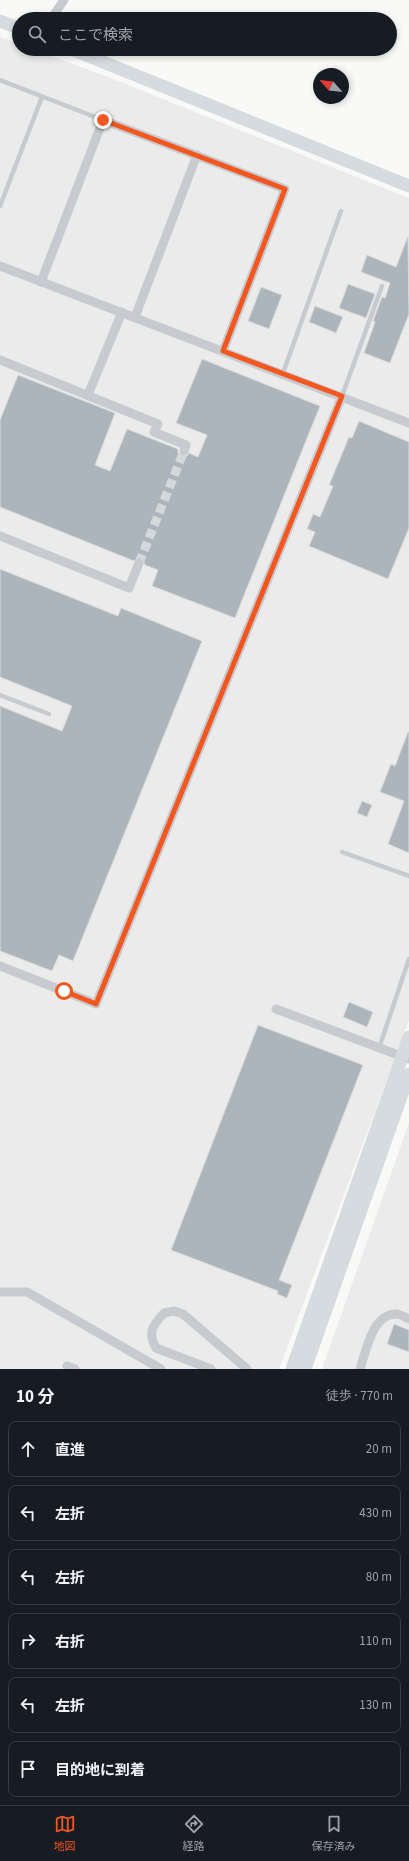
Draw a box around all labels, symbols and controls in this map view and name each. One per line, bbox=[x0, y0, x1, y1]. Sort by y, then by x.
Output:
search box bbox=[12, 12, 397, 56]
icon: search bbox=[26, 23, 48, 45]
text: ここで検索 bbox=[58, 25, 133, 46]
north arrow bbox=[313, 68, 349, 104]
route end bbox=[94, 111, 112, 129]
route start bbox=[55, 982, 73, 1000]
text: 10 分 bbox=[16, 1385, 54, 1409]
text: 徒歩 · 770 m bbox=[326, 1387, 393, 1405]
icon: ahead bbox=[17, 1438, 39, 1460]
text: 直進 bbox=[55, 1440, 85, 1461]
text: 20 m bbox=[366, 1440, 392, 1458]
icon: left bbox=[17, 1502, 39, 1524]
text: 左折 bbox=[55, 1504, 85, 1525]
text: 430 m bbox=[359, 1504, 392, 1522]
icon: left bbox=[17, 1566, 39, 1588]
text: 左折 bbox=[55, 1568, 85, 1589]
text: 80 m bbox=[366, 1568, 392, 1586]
icon: right bbox=[17, 1630, 39, 1652]
text: 右折 bbox=[55, 1632, 85, 1653]
text: 110 m bbox=[359, 1632, 392, 1650]
icon: left bbox=[17, 1694, 39, 1716]
text: 左折 bbox=[55, 1696, 85, 1717]
text: 130 m bbox=[359, 1696, 392, 1714]
icon: arrive bbox=[17, 1758, 39, 1780]
text: 目的地に到着 bbox=[55, 1760, 145, 1781]
tab: 地図 bbox=[54, 1813, 76, 1854]
tab: 経路 bbox=[183, 1813, 205, 1854]
tab: 保存済み bbox=[312, 1813, 356, 1854]

